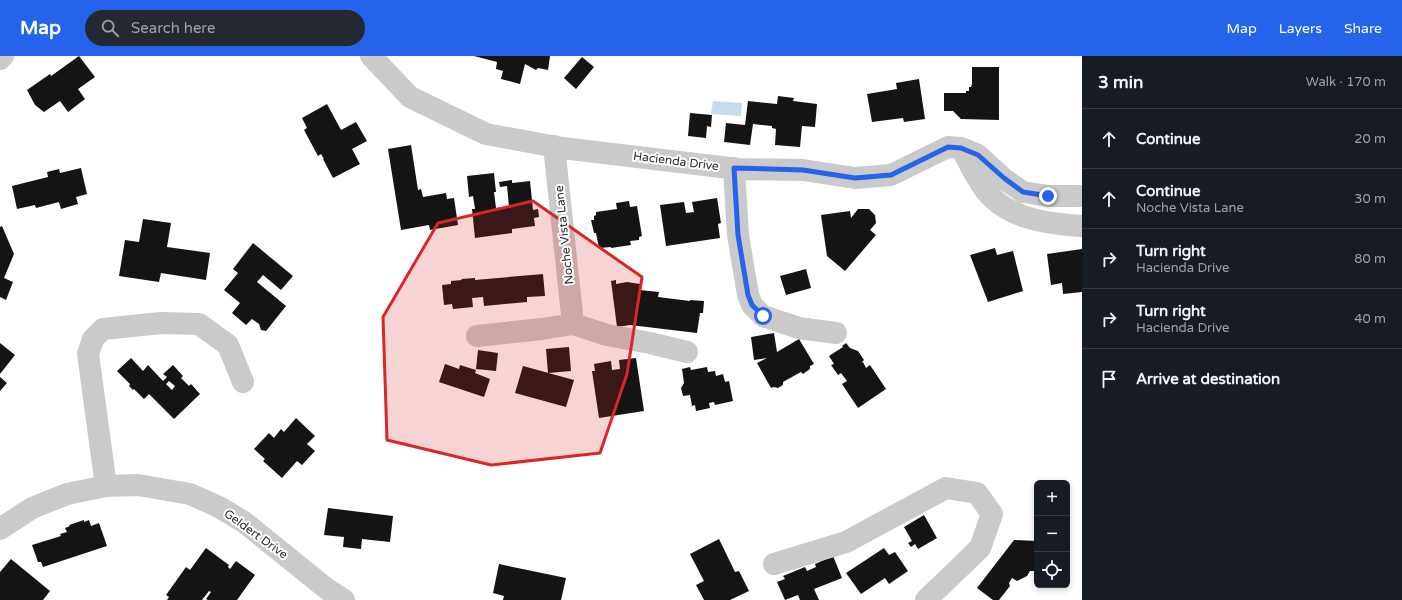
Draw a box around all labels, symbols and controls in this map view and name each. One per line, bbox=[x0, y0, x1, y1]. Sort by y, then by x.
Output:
search box bbox=[85, 10, 365, 46]
text: Map bbox=[20, 17, 61, 39]
icon: search bbox=[99, 17, 121, 39]
text: Search here bbox=[131, 19, 215, 37]
text: Map bbox=[1227, 20, 1257, 37]
text: Layers bbox=[1279, 20, 1322, 37]
text: Share bbox=[1344, 20, 1382, 37]
text: 3 min bbox=[1098, 72, 1143, 93]
text: Walk · 170 m bbox=[1306, 74, 1386, 90]
icon: ahead bbox=[1098, 128, 1120, 150]
text: Continue bbox=[1136, 130, 1200, 148]
text: 20 m bbox=[1354, 131, 1386, 147]
street label: Hacienda Drive bbox=[632, 149, 720, 173]
text: Continue bbox=[1136, 182, 1200, 200]
street label: Noche Vista Lane bbox=[552, 185, 576, 285]
route end bbox=[1039, 187, 1057, 205]
icon: ahead bbox=[1098, 188, 1120, 210]
text: 30 m bbox=[1354, 191, 1386, 207]
text: Noche Vista Lane bbox=[1136, 200, 1244, 216]
text: Turn right bbox=[1136, 242, 1206, 260]
icon: right bbox=[1098, 248, 1120, 270]
text: 80 m bbox=[1354, 251, 1386, 267]
text: Hacienda Drive bbox=[1136, 260, 1229, 276]
text: Turn right bbox=[1136, 302, 1206, 320]
route start bbox=[754, 307, 772, 325]
icon: right bbox=[1098, 308, 1120, 330]
text: 40 m bbox=[1354, 311, 1386, 327]
text: Hacienda Drive bbox=[1136, 320, 1229, 336]
icon: arrive bbox=[1098, 368, 1120, 390]
text: Arrive at destination bbox=[1136, 370, 1280, 388]
map controls bbox=[1034, 480, 1070, 588]
button: + bbox=[1034, 480, 1070, 516]
street label: Geldert Drive bbox=[222, 506, 291, 562]
button: − bbox=[1034, 516, 1070, 552]
button: locate bbox=[1034, 552, 1070, 588]

